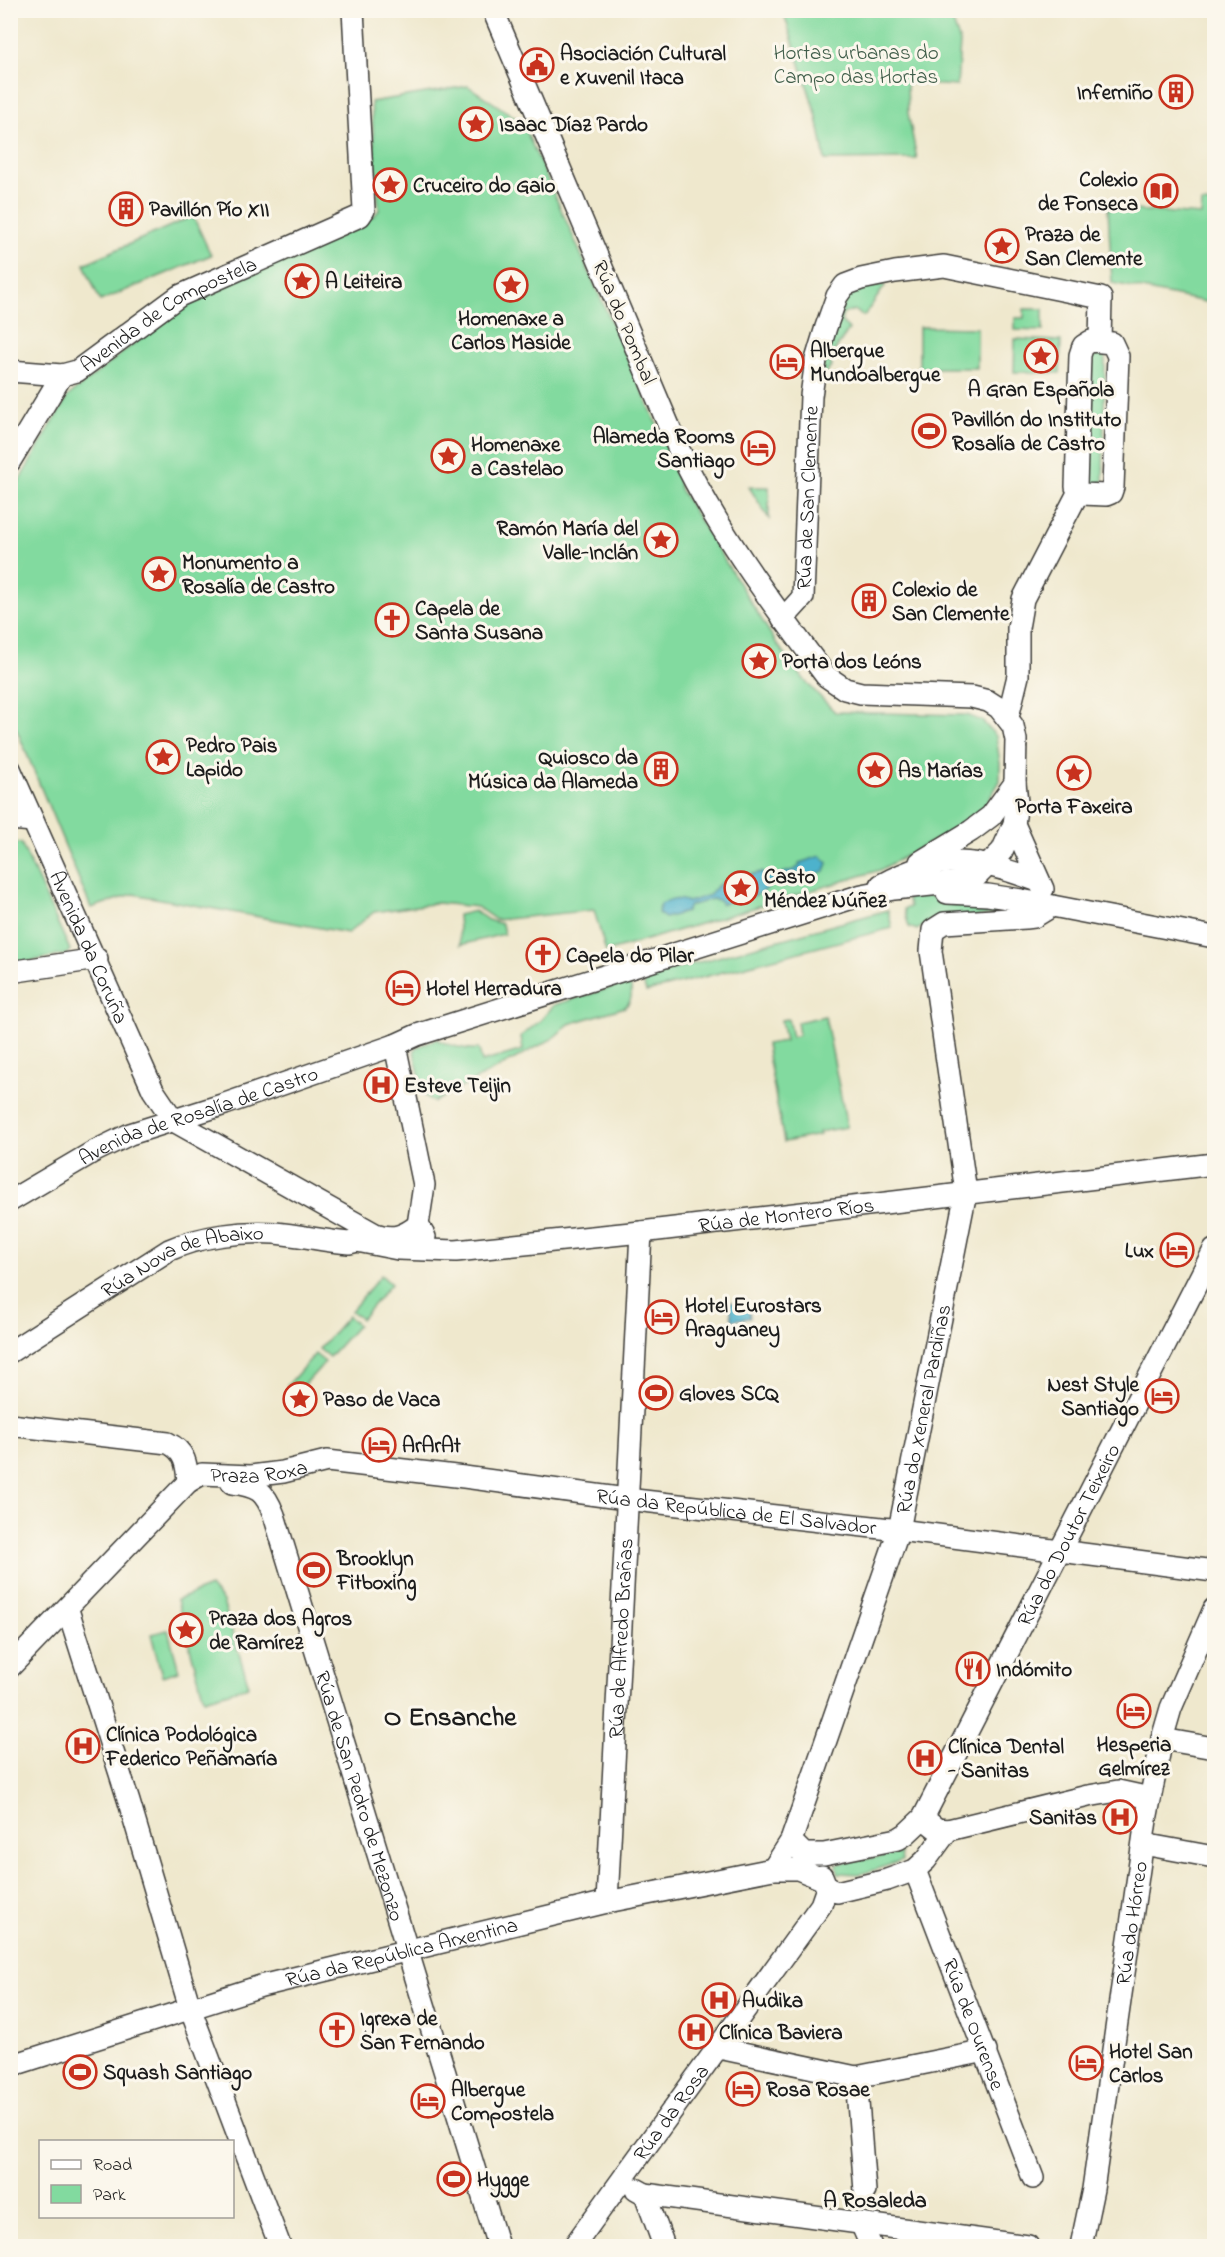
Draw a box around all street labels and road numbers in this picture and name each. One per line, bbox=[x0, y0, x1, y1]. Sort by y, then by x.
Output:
street label: Avenida de Compostela bbox=[75, 250, 262, 381]
street label: Rúa do Pombal bbox=[584, 256, 663, 389]
street label: Rúa de San Clemente bbox=[790, 405, 828, 590]
street label: Avenida da Coruña bbox=[40, 867, 135, 1029]
street label: Avenida de Rosalía de Castro bbox=[73, 1060, 323, 1174]
street label: Rúa de Montero Ríos bbox=[697, 1191, 876, 1242]
street label: Rúa Nova de Abaixo bbox=[96, 1220, 264, 1307]
street label: Rúa do Xeneral Pardiñas bbox=[890, 1302, 960, 1517]
street label: Rúa do Doutor Teixeiro bbox=[1011, 1439, 1129, 1632]
street label: Praza Roxa bbox=[210, 1453, 311, 1493]
street label: Rúa da República de El Salvador bbox=[594, 1482, 878, 1544]
street label: Rúa de Alfredo Brañas bbox=[602, 1538, 642, 1739]
street label: Rúa de San Pedro de Mezonzo bbox=[306, 1668, 411, 1925]
street label: Rúa do Hórreo bbox=[1109, 1859, 1157, 1987]
street label: Rúa da República Arxentina bbox=[283, 1911, 521, 1996]
street label: Rúa de Ourense bbox=[933, 1955, 1011, 2096]
street label: Rúa da Rosa bbox=[627, 2059, 718, 2168]

